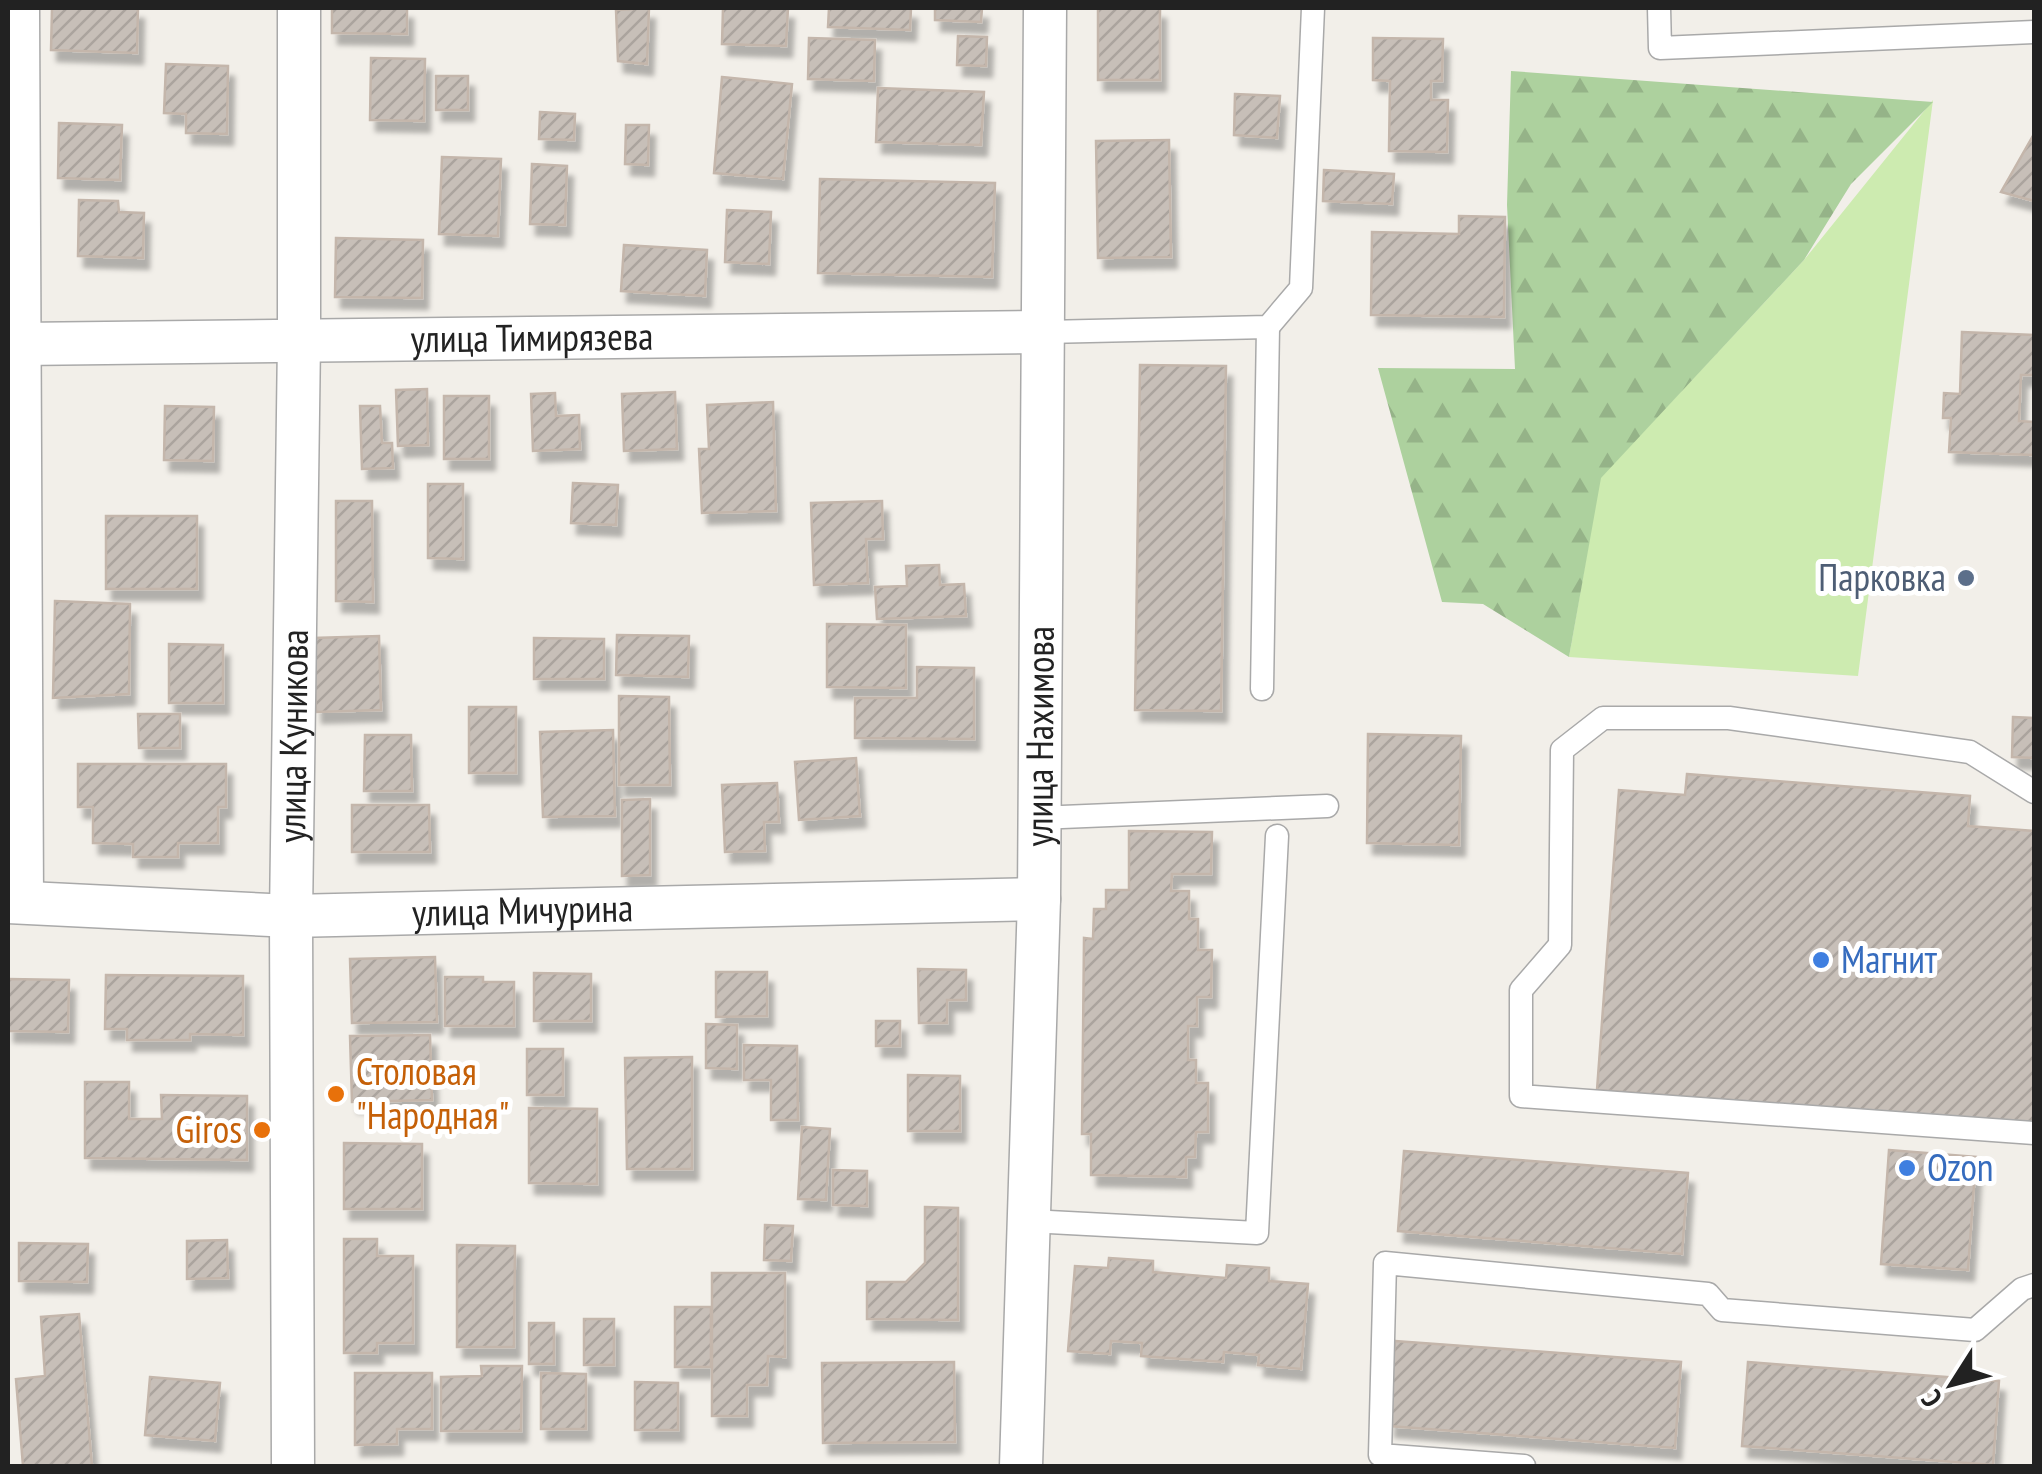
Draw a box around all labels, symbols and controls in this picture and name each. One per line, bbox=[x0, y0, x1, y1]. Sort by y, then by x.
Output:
street label: улица Тимирязева bbox=[410, 311, 654, 362]
place label: Парковка bbox=[1818, 552, 1946, 601]
marker: Парковка bbox=[1955, 567, 1977, 589]
street label: улица Нахимова bbox=[1013, 626, 1064, 847]
street label: улица Куникова bbox=[266, 629, 318, 843]
street label: улица Мичурина bbox=[411, 882, 634, 936]
place label: Магнит bbox=[1841, 934, 1938, 983]
marker: Магнит bbox=[1810, 949, 1832, 971]
place label: Столовая "Народная" bbox=[356, 1046, 509, 1139]
marker: Столовая "Народная" bbox=[325, 1083, 347, 1105]
place label: Giros bbox=[175, 1104, 242, 1153]
marker: Giros bbox=[251, 1119, 273, 1141]
place label: Ozon bbox=[1927, 1142, 1994, 1191]
marker: Ozon bbox=[1896, 1157, 1918, 1179]
north arrow bbox=[1902, 1334, 2002, 1434]
text: С bbox=[1913, 1383, 1950, 1415]

